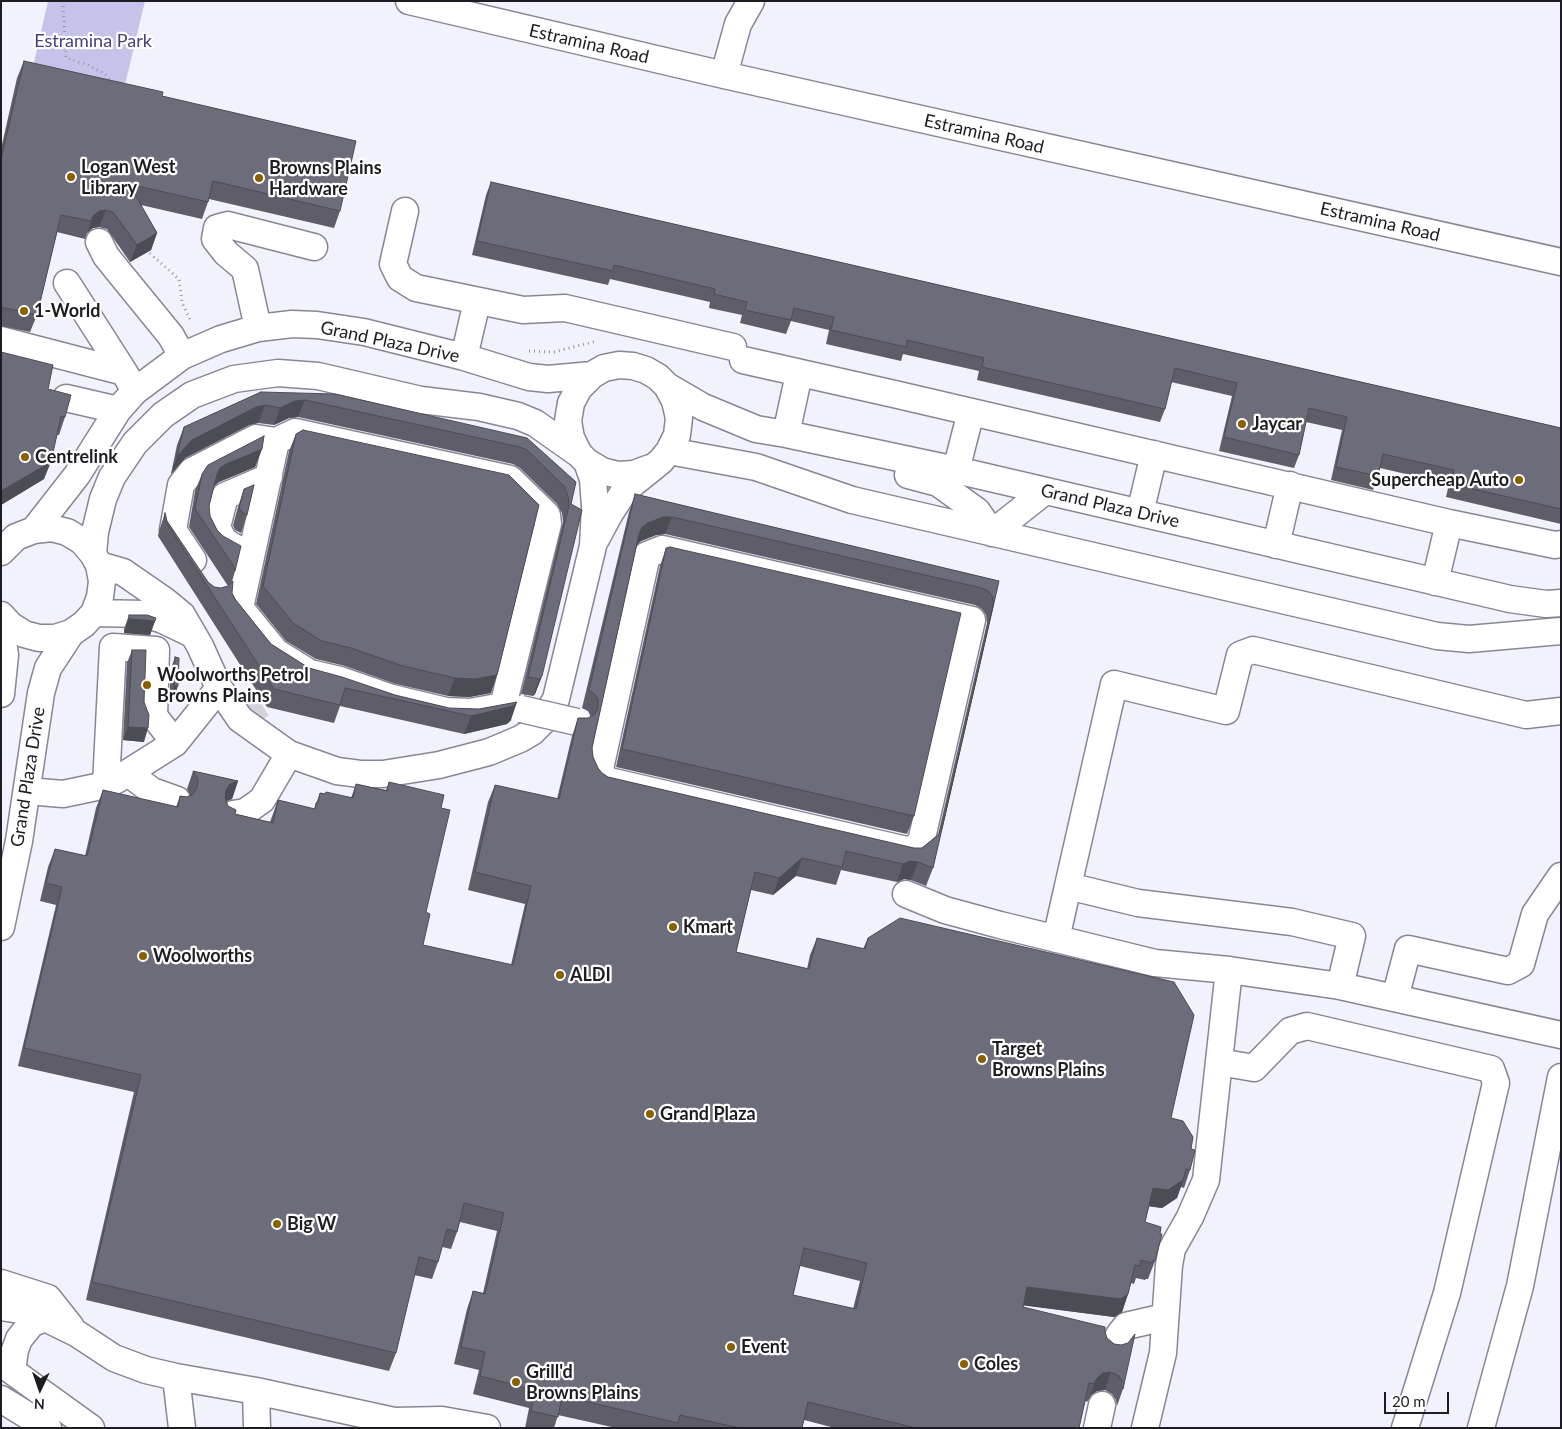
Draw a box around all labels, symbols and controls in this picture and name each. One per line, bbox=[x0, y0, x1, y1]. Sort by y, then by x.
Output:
street label: Estramina Road bbox=[527, 20, 651, 68]
park label: Estramina Park bbox=[34, 30, 152, 52]
street label: Estramina Road bbox=[922, 110, 1046, 158]
place label: Logan West Library bbox=[81, 156, 175, 198]
place label: Browns Plains Hardware bbox=[269, 157, 382, 200]
marker: Logan West Library bbox=[65, 171, 77, 183]
marker: Browns Plains Hardware bbox=[253, 172, 265, 184]
street label: Estramina Road bbox=[1318, 198, 1442, 246]
place label: 1-World bbox=[34, 300, 100, 322]
marker: 1-World bbox=[18, 305, 30, 317]
street label: Grand Plaza Drive bbox=[318, 317, 462, 367]
place label: Jaycar bbox=[1252, 413, 1302, 435]
marker: Jaycar bbox=[1236, 418, 1248, 430]
place label: Centrelink bbox=[35, 446, 118, 468]
marker: Centrelink bbox=[19, 451, 31, 463]
place label: Supercheap Auto bbox=[1371, 469, 1509, 491]
marker: Supercheap Auto bbox=[1513, 474, 1525, 486]
street label: Grand Plaza Drive bbox=[1039, 480, 1181, 532]
place label: Woolworths Petrol Browns Plains bbox=[157, 664, 309, 706]
marker: Woolworths Petrol Browns Plains bbox=[141, 679, 153, 691]
street label: Grand Plaza Drive bbox=[6, 705, 50, 849]
place label: Kmart bbox=[683, 916, 733, 938]
marker: Kmart bbox=[667, 921, 679, 933]
place label: Woolworths bbox=[153, 945, 252, 967]
marker: Woolworths bbox=[137, 950, 149, 962]
place label: ALDI bbox=[570, 964, 611, 986]
marker: ALDI bbox=[554, 969, 566, 981]
place label: Target Browns Plains bbox=[992, 1038, 1105, 1080]
marker: Target Browns Plains bbox=[976, 1053, 988, 1065]
place label: Grand Plaza bbox=[660, 1103, 756, 1125]
marker: Grand Plaza bbox=[644, 1108, 656, 1120]
place label: Big W bbox=[287, 1213, 336, 1235]
marker: Big W bbox=[271, 1218, 283, 1230]
place label: Event bbox=[741, 1336, 787, 1358]
marker: Event bbox=[725, 1341, 737, 1353]
place label: Coles bbox=[974, 1353, 1018, 1375]
marker: Coles bbox=[958, 1358, 970, 1370]
place label: Grill'd Browns Plains bbox=[526, 1361, 639, 1404]
north arrow bbox=[15, 1364, 65, 1414]
marker: Grill'd Browns Plains bbox=[510, 1376, 522, 1388]
scale bar bbox=[1387, 1382, 1452, 1414]
text: 20 m bbox=[1392, 1392, 1426, 1410]
text: N bbox=[33, 1396, 45, 1413]

